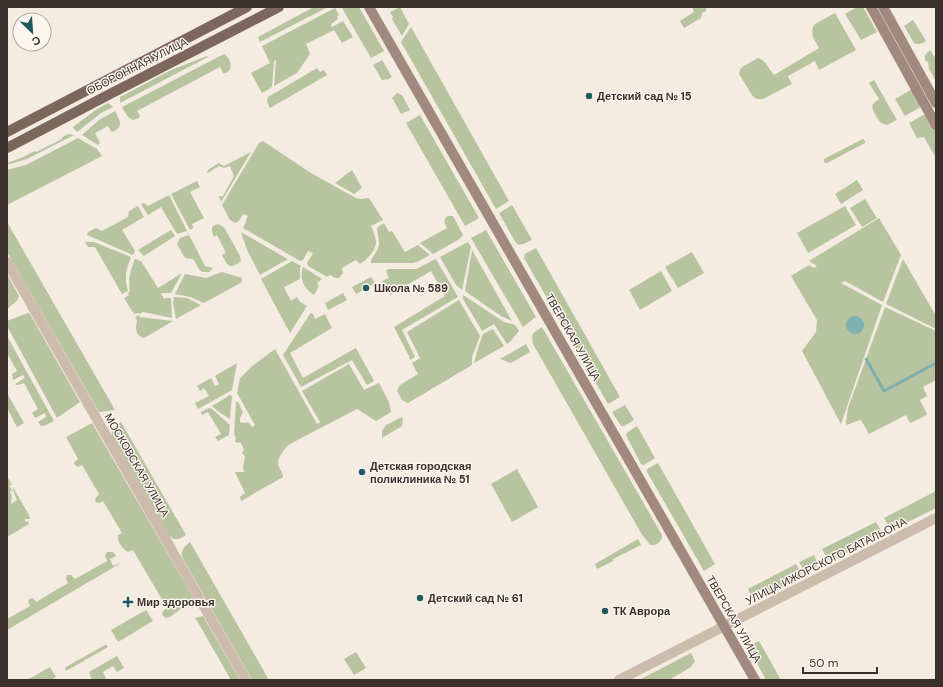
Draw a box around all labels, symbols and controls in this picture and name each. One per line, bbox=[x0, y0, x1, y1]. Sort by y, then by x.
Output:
north arrow bbox=[12, 12, 52, 52]
text: С bbox=[30, 33, 43, 49]
street label: ОБОРОННАЯ УЛИЦА bbox=[84, 34, 190, 97]
place label: Детский сад № 15 bbox=[597, 89, 692, 103]
marker: Детский сад № 15 bbox=[584, 91, 594, 101]
place label: Школа № 589 bbox=[374, 281, 448, 295]
marker: Школа № 589 bbox=[361, 283, 371, 293]
street label: ТВЕРСКАЯ УЛИЦА bbox=[542, 291, 604, 384]
street label: МОСКОВСКАЯ УЛИЦА bbox=[102, 411, 173, 520]
place label: Детская городская поликлиника № 51 bbox=[370, 459, 471, 486]
marker: Детская городская поликлиника № 51 bbox=[357, 467, 367, 477]
street label: УЛИЦА ИЖОРСКОГО БАТАЛЬОНА bbox=[743, 514, 909, 608]
street label: ТВЕРСКАЯ УЛИЦА bbox=[703, 573, 765, 666]
place label: Детский сад № 61 bbox=[428, 591, 523, 605]
marker: Детский сад № 61 bbox=[415, 593, 425, 603]
place label: Мир здоровья bbox=[137, 595, 215, 609]
marker: Мир здоровья bbox=[122, 596, 134, 608]
place label: ТК Аврора bbox=[613, 604, 671, 618]
marker: ТК Аврора bbox=[600, 606, 610, 616]
scale bar bbox=[803, 649, 877, 675]
text: 50 m bbox=[809, 655, 838, 671]

